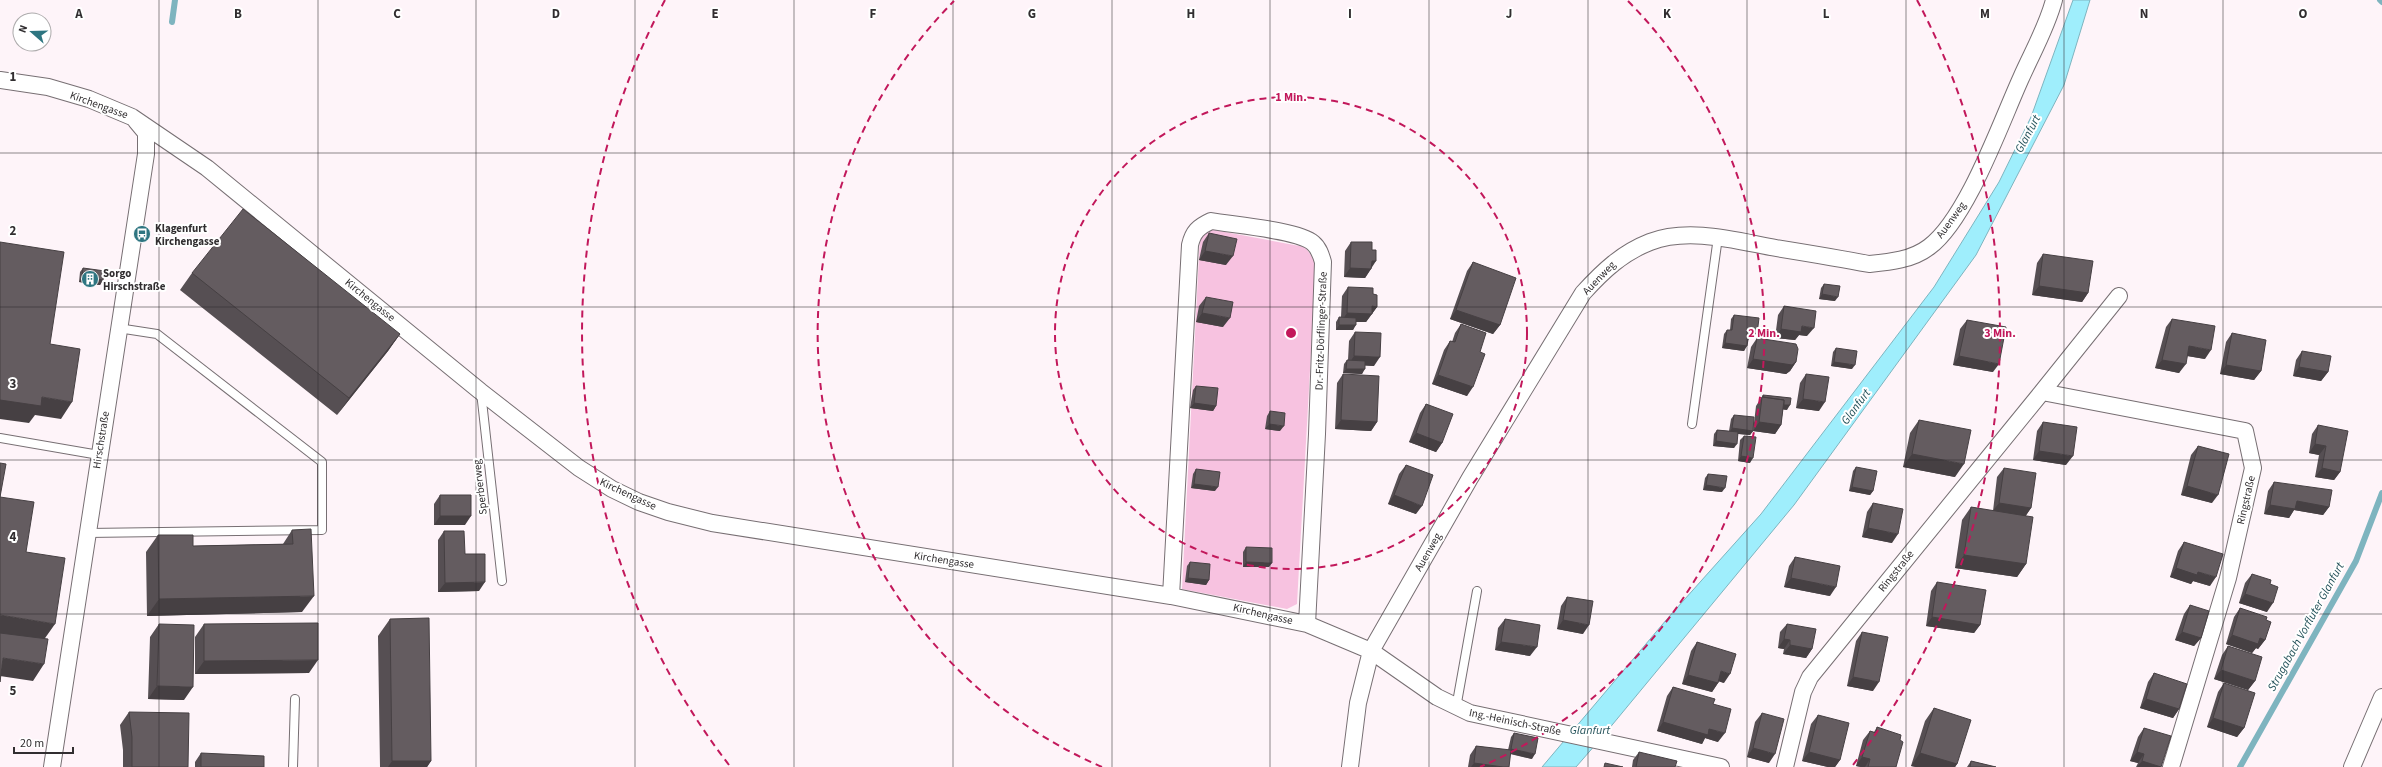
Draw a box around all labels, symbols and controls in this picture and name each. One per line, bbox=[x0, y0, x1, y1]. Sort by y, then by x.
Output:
text: A bbox=[74, 5, 83, 23]
text: B bbox=[234, 5, 242, 23]
text: C bbox=[393, 5, 401, 23]
text: D bbox=[552, 5, 560, 23]
text: E bbox=[711, 5, 719, 23]
text: F bbox=[870, 5, 877, 23]
text: G bbox=[1028, 5, 1036, 23]
text: H bbox=[1187, 5, 1195, 23]
text: I bbox=[1348, 5, 1352, 23]
text: J bbox=[1506, 5, 1512, 23]
text: K bbox=[1663, 5, 1672, 23]
text: L bbox=[1823, 5, 1830, 23]
text: M bbox=[1980, 5, 1990, 23]
text: N bbox=[2140, 5, 2148, 23]
text: O bbox=[2299, 5, 2308, 23]
north arrow bbox=[12, 12, 52, 52]
text: N bbox=[15, 23, 31, 35]
text: 1 bbox=[10, 68, 17, 86]
street label: Kirchengasse bbox=[68, 88, 131, 123]
text: 1 Min. bbox=[1275, 89, 1307, 106]
water label: Glanfurt bbox=[2011, 111, 2046, 156]
street label: Auenweg bbox=[1933, 198, 1970, 241]
place label: Klagenfurt Kirchengasse bbox=[155, 221, 220, 249]
text: 2 bbox=[10, 222, 17, 240]
bus stop icon: Klagenfurt Kirchengasse bbox=[132, 224, 152, 244]
street label: Auenweg bbox=[1579, 257, 1619, 298]
place label: Sorgo Hirschstraße bbox=[103, 266, 166, 294]
building icon: Sorgo Hirschstraße bbox=[80, 269, 100, 289]
street label: Dr.-Fritz-Dörflinger-Straße bbox=[1311, 271, 1331, 391]
street label: Kirchengasse bbox=[342, 275, 399, 325]
text: 2 Min. bbox=[1748, 325, 1780, 342]
text: 3 Min. bbox=[1984, 325, 2016, 342]
centre of rings bbox=[1284, 326, 1298, 340]
text: 3 bbox=[10, 375, 17, 393]
water label: Glanfurt bbox=[1837, 385, 1876, 428]
street label: Hirschstraße bbox=[89, 410, 113, 470]
street label: Sperberweg bbox=[469, 458, 491, 515]
street label: Kirchengasse bbox=[597, 474, 659, 514]
street label: Ringstraße bbox=[2233, 474, 2259, 526]
text: 4 bbox=[10, 528, 17, 546]
street label: Auenweg bbox=[1411, 530, 1445, 574]
street label: Ringstraße bbox=[1875, 547, 1918, 595]
street label: Kirchengasse bbox=[913, 548, 976, 572]
water label: Strugabach Vorfluter Glanfurt bbox=[2263, 559, 2349, 694]
street label: Kirchengasse bbox=[1232, 600, 1295, 628]
text: 5 bbox=[10, 682, 17, 700]
street label: Ing.-Heinisch-Straße bbox=[1468, 705, 1563, 739]
water label: Glanfurt bbox=[1570, 722, 1611, 739]
scale bar bbox=[14, 729, 73, 755]
text: 20 m bbox=[20, 735, 44, 752]

